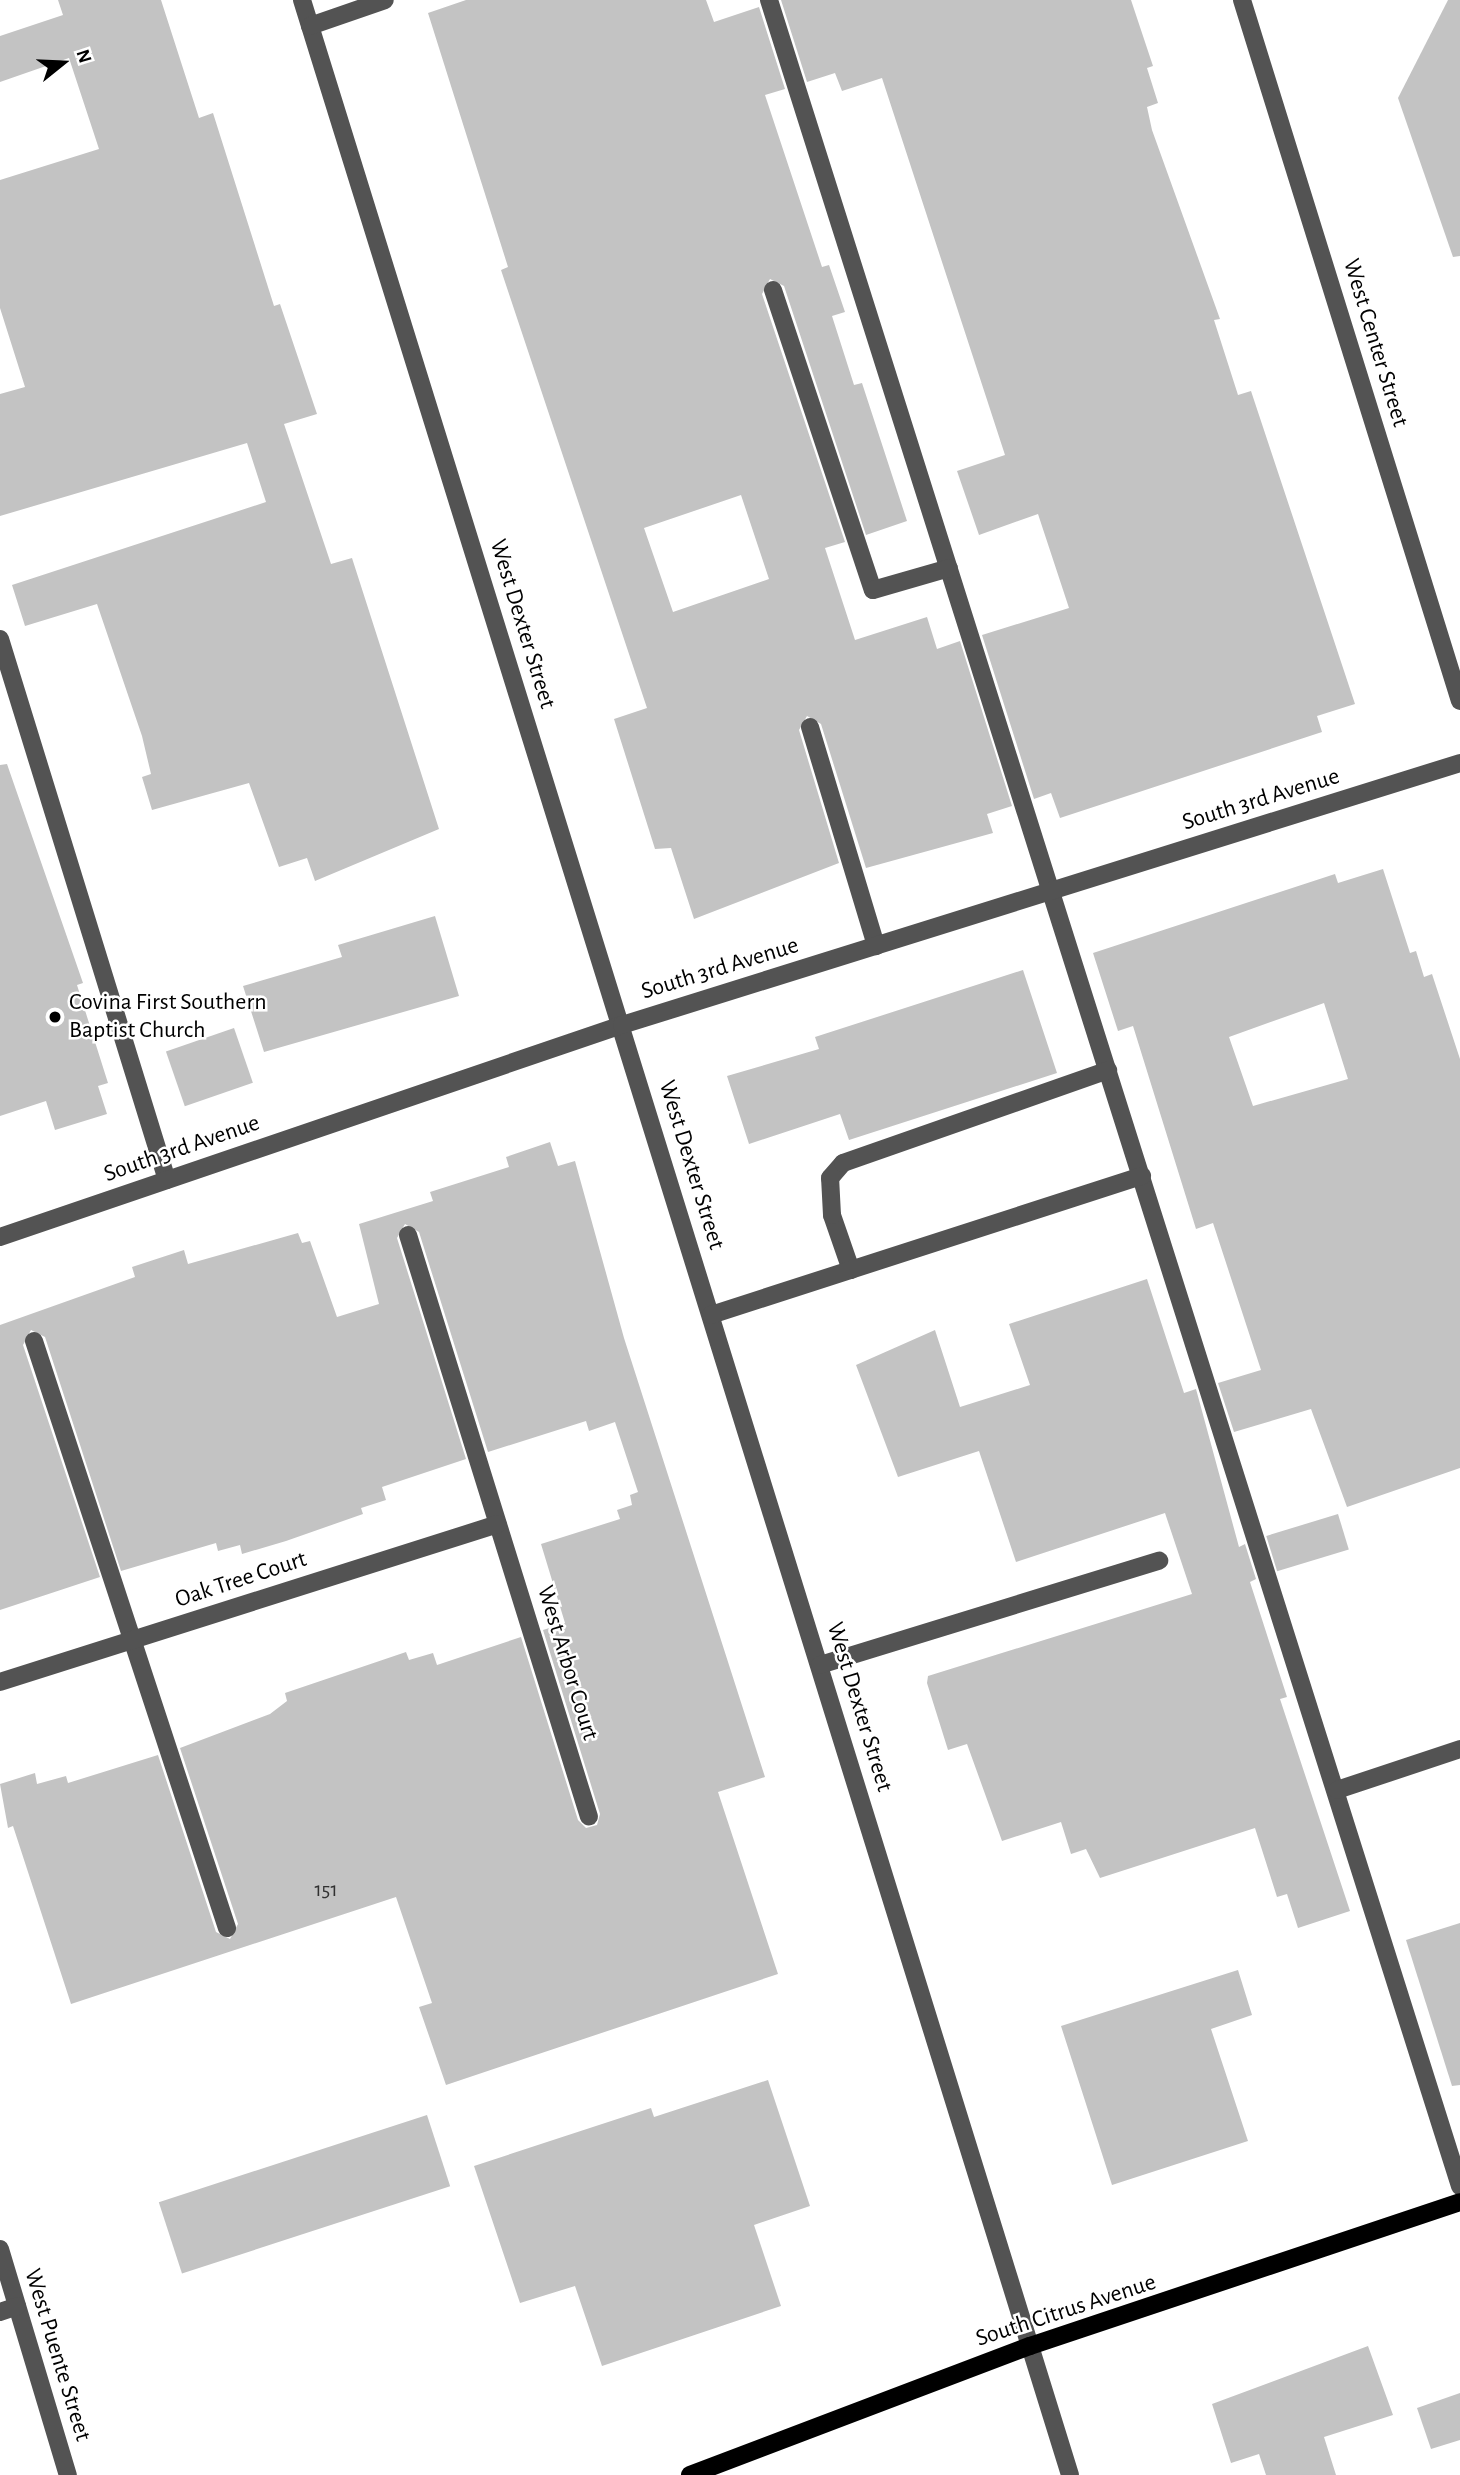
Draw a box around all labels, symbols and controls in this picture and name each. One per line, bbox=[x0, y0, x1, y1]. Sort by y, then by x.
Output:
north arrow bbox=[28, 28, 98, 98]
text: N bbox=[72, 47, 95, 66]
street label: West Center Street bbox=[1336, 256, 1414, 430]
street label: West Dexter Street bbox=[483, 536, 561, 712]
street label: South 3rd Avenue bbox=[1179, 762, 1343, 838]
street label: South 3rd Avenue bbox=[638, 931, 802, 1007]
place label: Covina First Southern Baptist Church bbox=[69, 989, 267, 1045]
marker: Covina First Southern Baptist Church bbox=[47, 1009, 63, 1025]
street label: West Dexter Street bbox=[652, 1077, 730, 1253]
street label: South 3rd Avenue bbox=[100, 1109, 264, 1189]
street label: Oak Tree Court bbox=[172, 1545, 310, 1615]
street label: West Arbor Court bbox=[530, 1582, 604, 1744]
street label: West Dexter Street bbox=[820, 1619, 898, 1795]
house number: 151 bbox=[314, 1877, 338, 1903]
street label: West Puente Street bbox=[17, 2265, 97, 2445]
street label: South Citrus Avenue bbox=[972, 2268, 1160, 2354]

